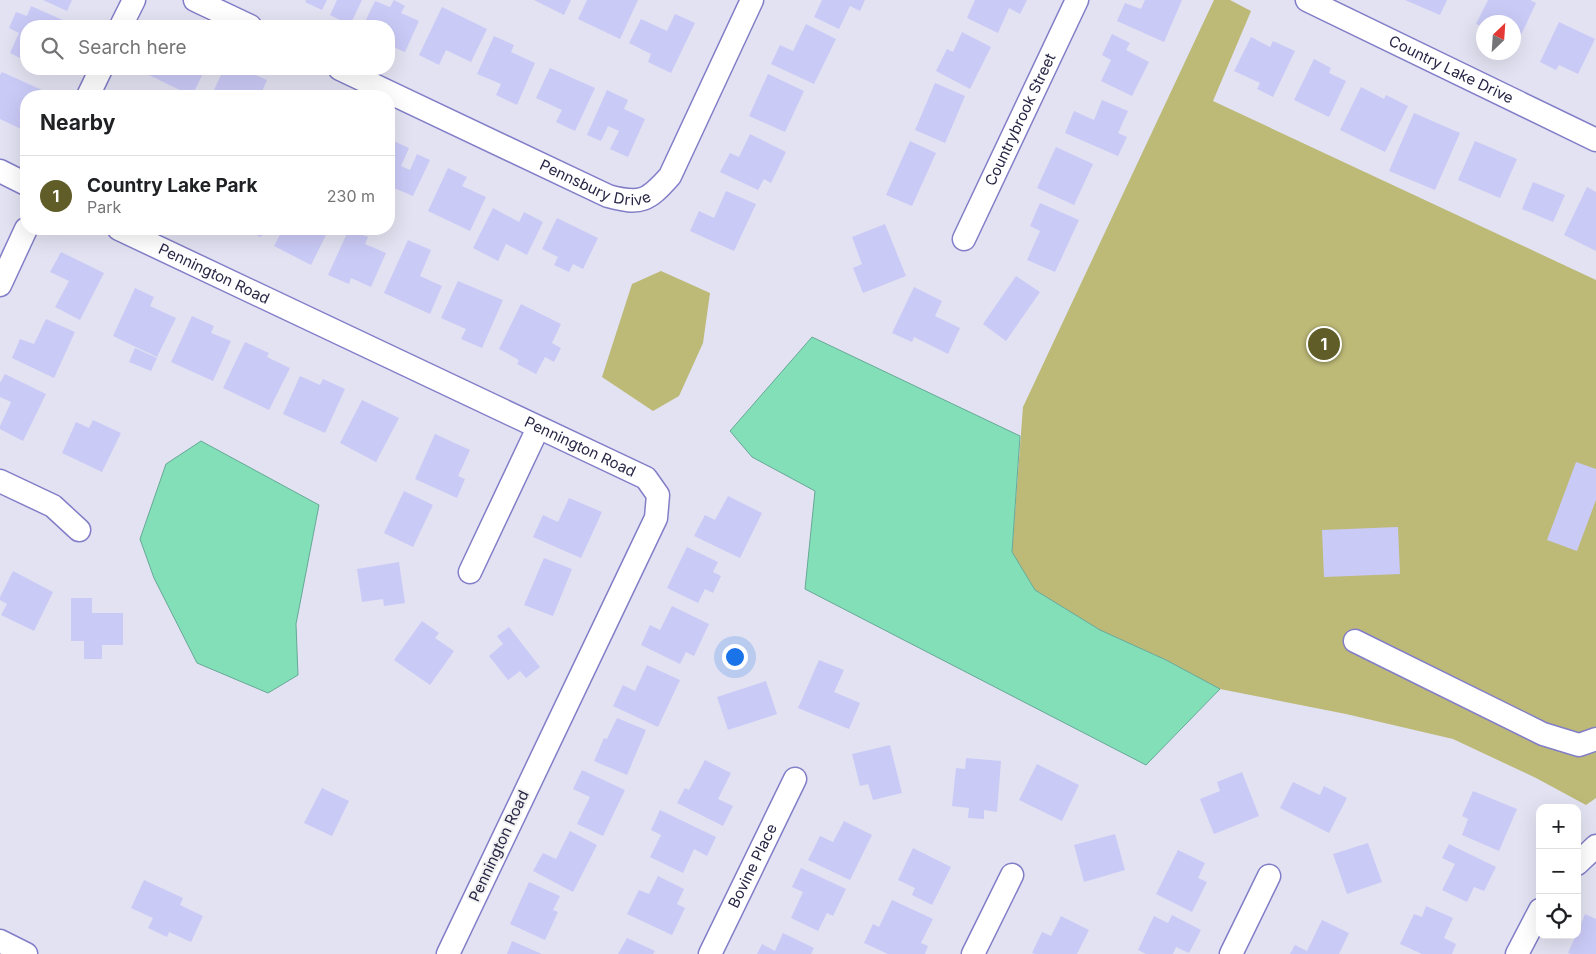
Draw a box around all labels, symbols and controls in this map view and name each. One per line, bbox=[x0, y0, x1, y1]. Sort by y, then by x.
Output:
north arrow bbox=[1476, 15, 1521, 60]
search box bbox=[20, 20, 395, 75]
street label: Country Lake Drive bbox=[1386, 31, 1517, 108]
icon: search bbox=[38, 34, 66, 62]
text: Search here bbox=[78, 36, 187, 59]
street label: Countrybrook Street bbox=[981, 50, 1059, 189]
text: Nearby bbox=[40, 110, 115, 135]
street label: Pennsbury Drive bbox=[537, 155, 654, 210]
text: Country Lake Park bbox=[87, 174, 258, 197]
text: 1 bbox=[53, 186, 59, 206]
text: 230 m bbox=[327, 186, 375, 206]
text: Park bbox=[87, 197, 121, 217]
street label: Pennington Road bbox=[155, 239, 273, 308]
pin: 1 bbox=[1308, 325, 1340, 363]
street label: Pennington Road bbox=[522, 412, 639, 481]
your location bbox=[722, 644, 748, 670]
street label: Pennington Road bbox=[464, 787, 533, 904]
map controls bbox=[1536, 804, 1581, 939]
button: + bbox=[1536, 804, 1581, 849]
street label: Bovine Place bbox=[724, 820, 781, 911]
button: − bbox=[1536, 849, 1581, 894]
button: locate bbox=[1536, 894, 1581, 939]

